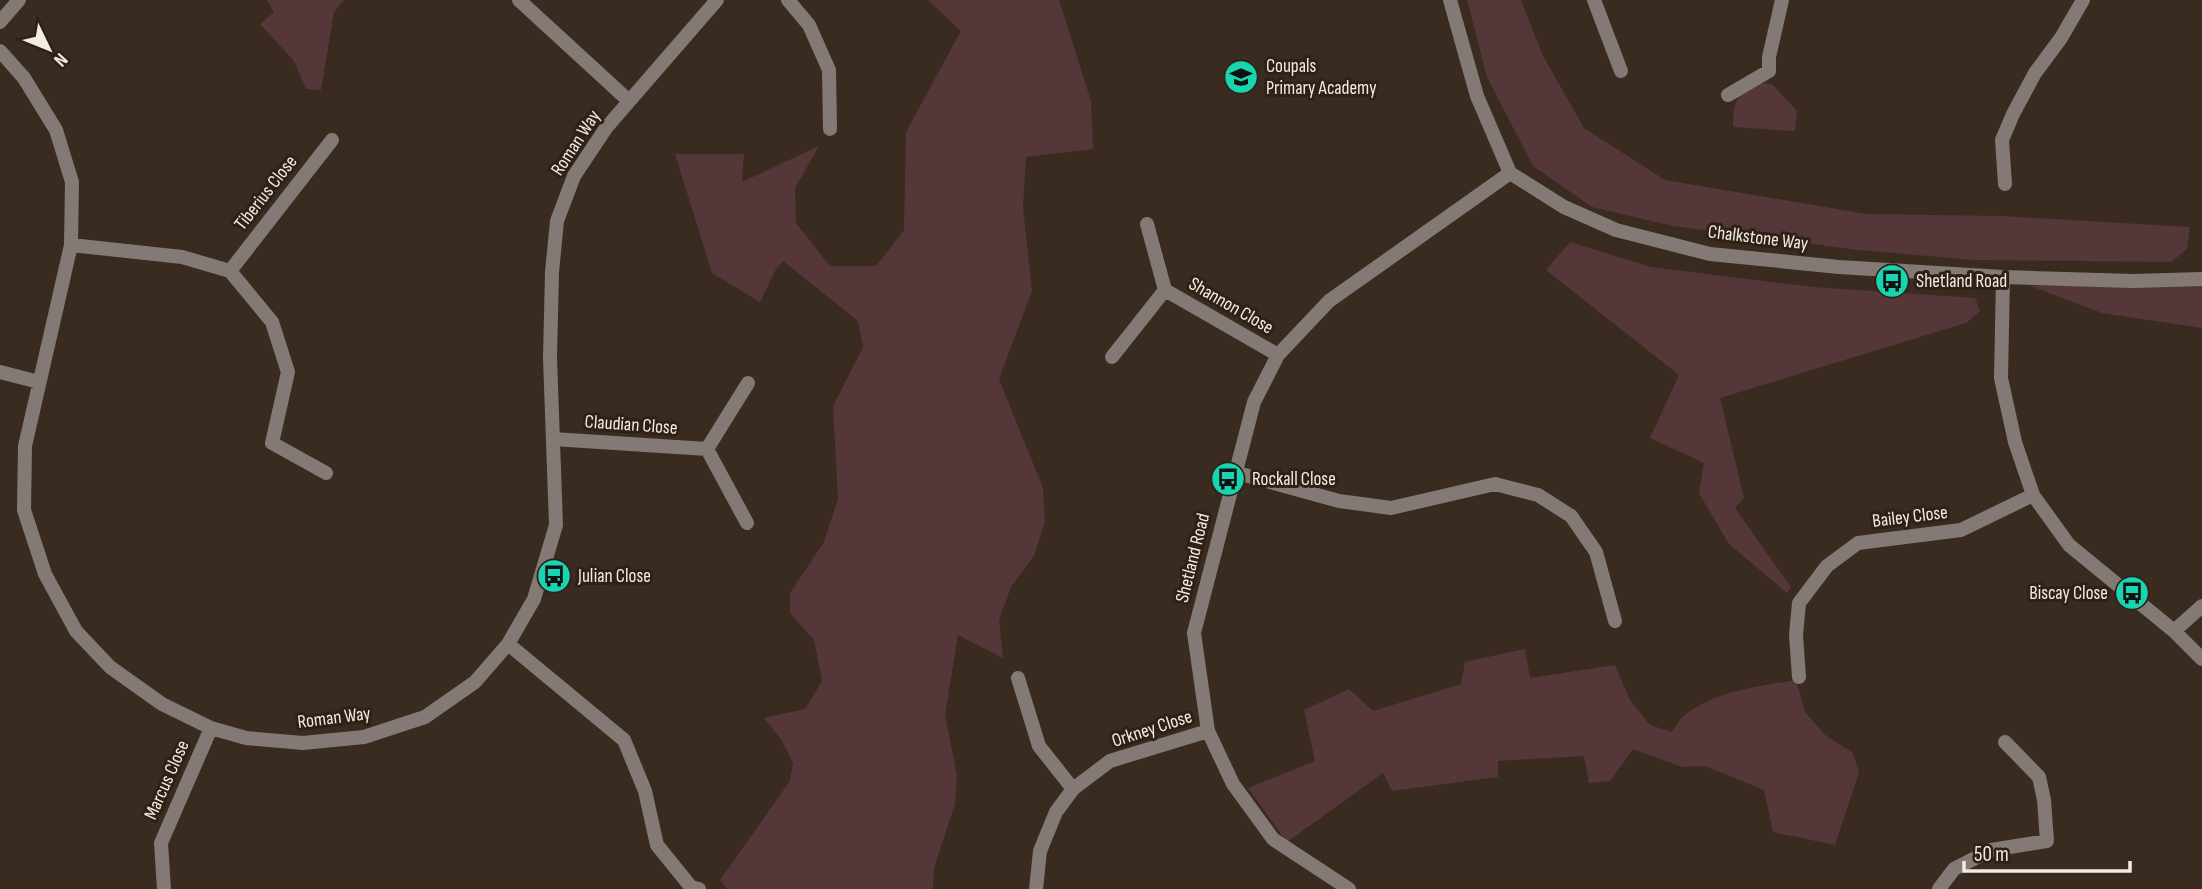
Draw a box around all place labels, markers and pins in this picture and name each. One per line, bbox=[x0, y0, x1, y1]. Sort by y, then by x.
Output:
place label: Coupals Primary Academy bbox=[1266, 55, 1377, 100]
school or university icon: Coupals Primary Academy bbox=[1222, 58, 1260, 96]
bus stop icon: Shetland Road bbox=[1873, 262, 1911, 300]
place label: Shetland Road bbox=[1916, 270, 2007, 293]
bus stop icon: Rockall Close bbox=[1209, 460, 1247, 498]
place label: Rockall Close bbox=[1252, 468, 1336, 491]
bus stop icon: Julian Close bbox=[535, 557, 573, 595]
place label: Julian Close bbox=[577, 565, 651, 588]
bus stop icon: Biscay Close bbox=[2113, 574, 2151, 612]
place label: Biscay Close bbox=[2029, 582, 2108, 605]

